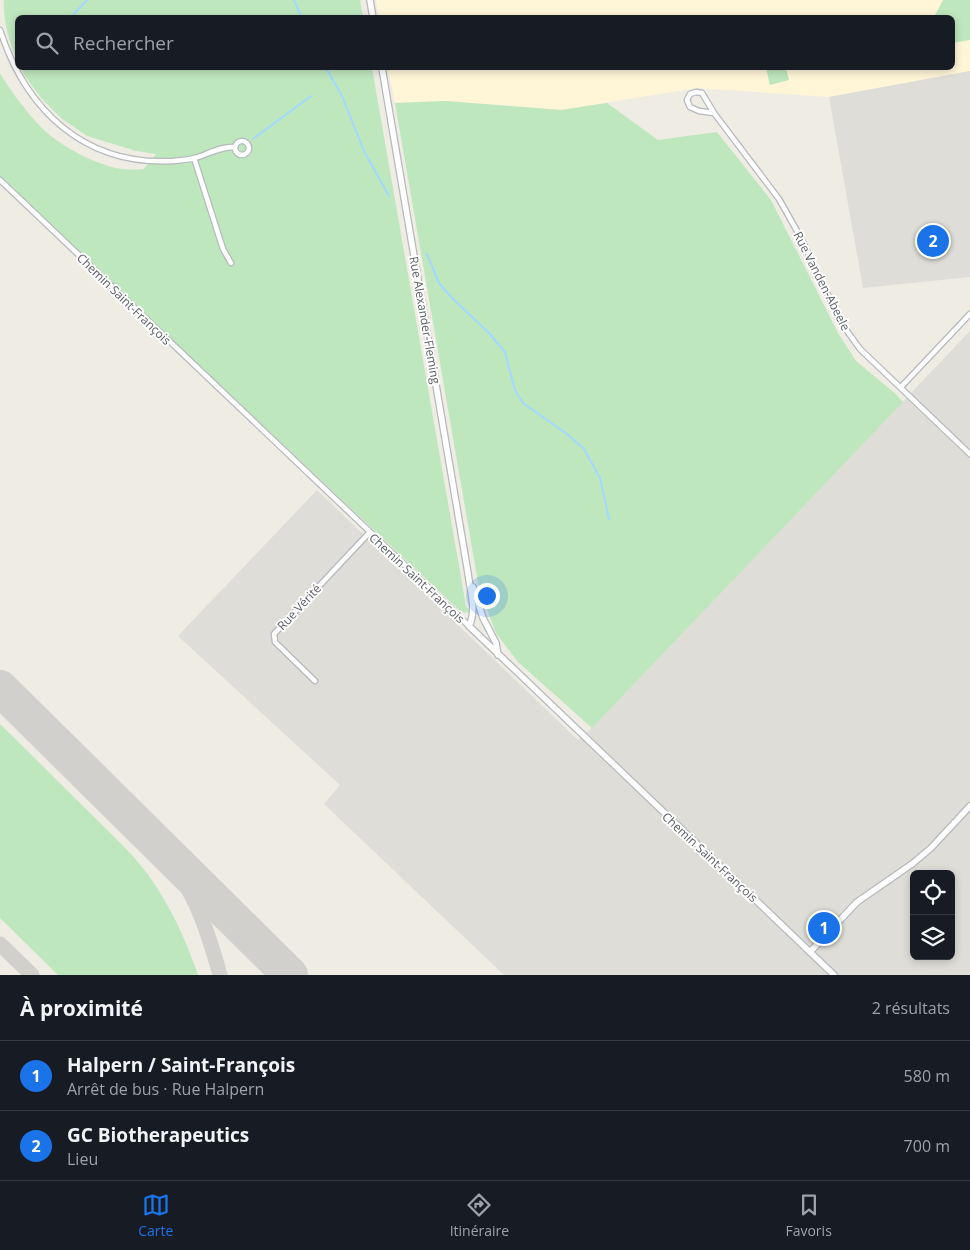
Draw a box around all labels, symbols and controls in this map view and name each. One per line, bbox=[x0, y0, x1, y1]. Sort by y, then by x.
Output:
search box bbox=[15, 15, 955, 70]
icon: search bbox=[33, 29, 61, 57]
text: Rechercher bbox=[73, 30, 174, 56]
pin: 2 bbox=[917, 222, 949, 260]
street label: Rue Vanden-Abeele bbox=[790, 228, 854, 334]
street label: Chemin Saint-François bbox=[73, 250, 175, 349]
street label: Rue Alexander-Fleming bbox=[405, 255, 445, 386]
street label: Chemin Saint-François bbox=[366, 529, 469, 627]
street label: Rue Vérité bbox=[273, 580, 325, 634]
your location bbox=[474, 583, 500, 609]
street label: Chemin Saint-François bbox=[659, 808, 762, 906]
map controls bbox=[910, 870, 955, 960]
button: locate bbox=[910, 870, 955, 915]
pin: 1 bbox=[808, 909, 840, 947]
button: layers bbox=[910, 915, 955, 960]
text: À proximité bbox=[20, 994, 143, 1022]
text: 2 résultats bbox=[872, 997, 950, 1019]
text: Halpern / Saint-François bbox=[67, 1052, 295, 1078]
text: 1 bbox=[31, 1065, 41, 1087]
text: 580 m bbox=[904, 1065, 950, 1087]
text: Arrêt de bus · Rue Halpern bbox=[67, 1078, 264, 1100]
text: GC Biotherapeutics bbox=[67, 1122, 249, 1148]
text: 2 bbox=[31, 1135, 41, 1157]
text: 700 m bbox=[904, 1135, 950, 1157]
text: Lieu bbox=[67, 1148, 98, 1170]
tab: Carte bbox=[138, 1191, 173, 1240]
tab: Itinéraire bbox=[450, 1191, 509, 1240]
tab: Favoris bbox=[785, 1191, 832, 1240]

